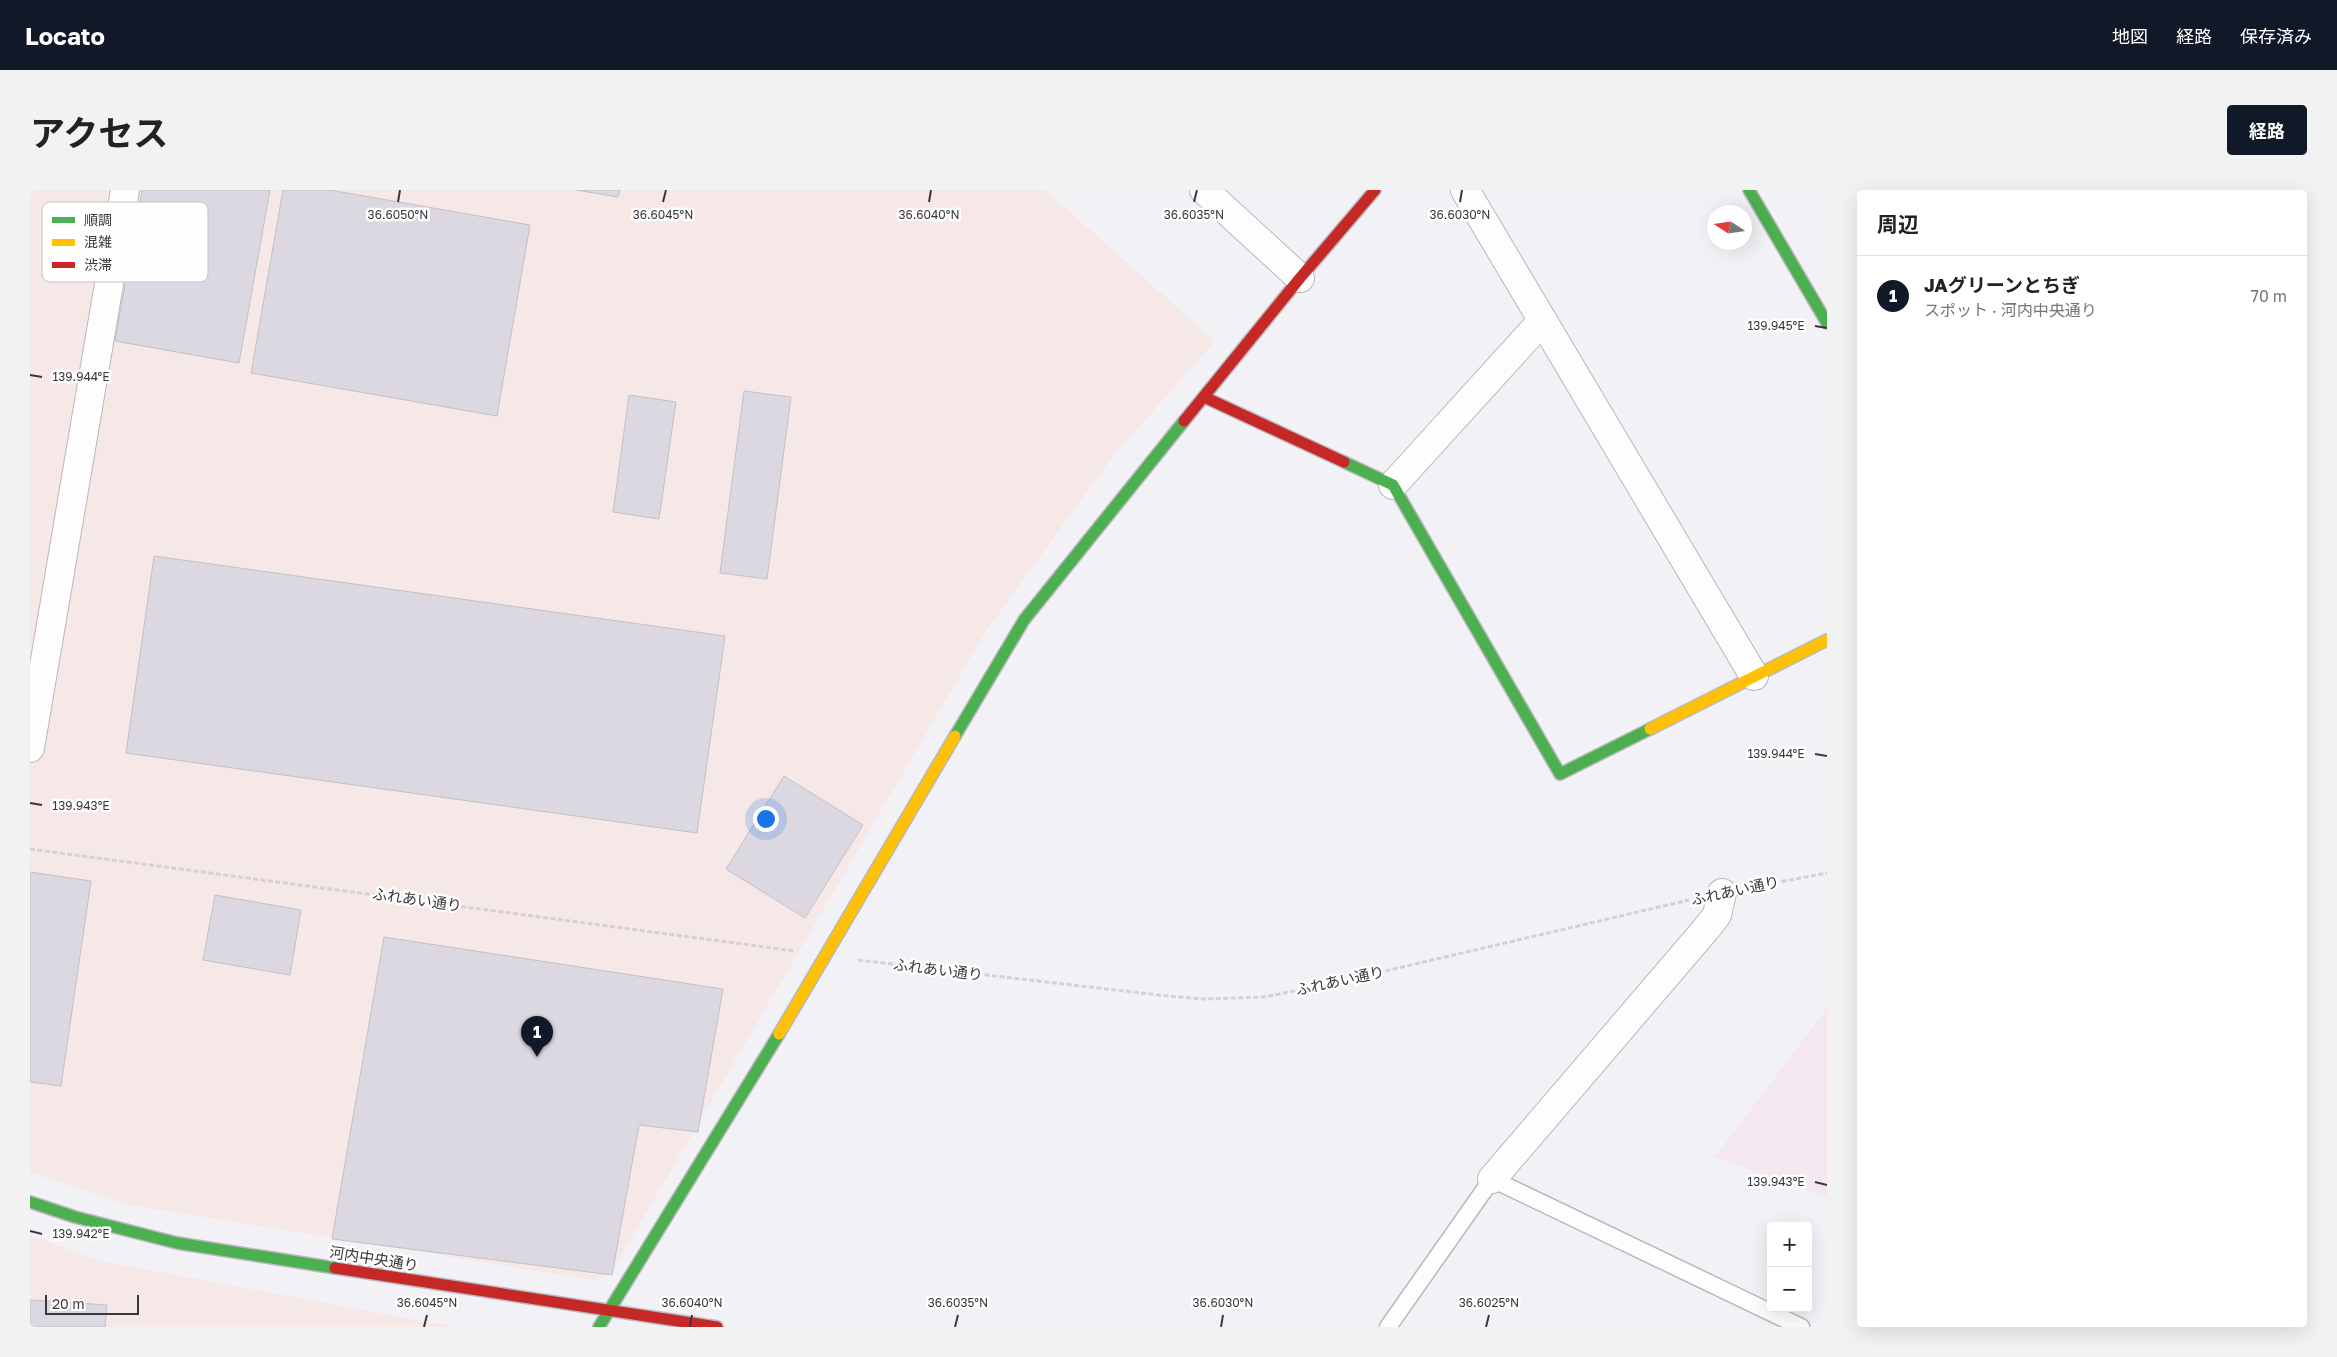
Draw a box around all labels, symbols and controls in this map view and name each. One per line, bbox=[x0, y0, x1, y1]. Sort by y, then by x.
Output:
text: Locato bbox=[25, 21, 105, 50]
text: 地図 bbox=[2112, 25, 2148, 47]
text: 経路 bbox=[2176, 25, 2212, 47]
text: 保存済み bbox=[2240, 25, 2312, 47]
button: 経路 bbox=[2227, 105, 2307, 155]
text: アクセス bbox=[30, 112, 168, 154]
legend bbox=[42, 202, 208, 282]
north arrow bbox=[1707, 205, 1752, 250]
text: 36.6050°N bbox=[368, 207, 428, 222]
text: 36.6045°N bbox=[633, 207, 693, 222]
text: 36.6040°N bbox=[898, 207, 960, 222]
text: 36.6035°N bbox=[1164, 207, 1224, 222]
text: 36.6030°N bbox=[1430, 207, 1490, 222]
text: 順調 bbox=[84, 211, 112, 228]
text: 周辺 bbox=[1877, 211, 1919, 237]
text: 混雑 bbox=[84, 233, 112, 250]
text: 渋滞 bbox=[84, 256, 112, 273]
text: JAグリーンとちぎ bbox=[1924, 273, 2080, 296]
text: 1 bbox=[1889, 286, 1897, 306]
text: 70 m bbox=[2250, 286, 2287, 306]
text: スポット · 河内中央通り bbox=[1924, 300, 2097, 320]
text: 139.945°E bbox=[1747, 318, 1805, 333]
text: 139.944°E bbox=[52, 369, 110, 384]
text: 139.944°E bbox=[1747, 746, 1805, 761]
text: 139.943°E bbox=[52, 798, 110, 813]
your location bbox=[753, 806, 779, 832]
street label: ふれあい通り bbox=[1689, 872, 1781, 908]
street label: ふれあい通り bbox=[371, 884, 463, 914]
street label: ふれあい通り bbox=[892, 955, 984, 983]
street label: ふれあい通り bbox=[1294, 962, 1386, 998]
pin: 1 bbox=[521, 1016, 553, 1057]
text: 139.943°E bbox=[1747, 1174, 1805, 1189]
map controls bbox=[1767, 1222, 1812, 1312]
button: + bbox=[1767, 1222, 1812, 1267]
text: 139.942°E bbox=[52, 1226, 110, 1241]
street label: 河内中央通り bbox=[328, 1242, 420, 1274]
button: − bbox=[1767, 1267, 1812, 1312]
scale bar bbox=[45, 1292, 139, 1315]
text: 20 m bbox=[52, 1295, 85, 1312]
text: 36.6045°N bbox=[397, 1295, 457, 1310]
text: 36.6040°N bbox=[661, 1295, 723, 1310]
text: 36.6035°N bbox=[928, 1295, 988, 1310]
text: 36.6030°N bbox=[1193, 1295, 1253, 1310]
text: 36.6025°N bbox=[1459, 1295, 1519, 1310]

